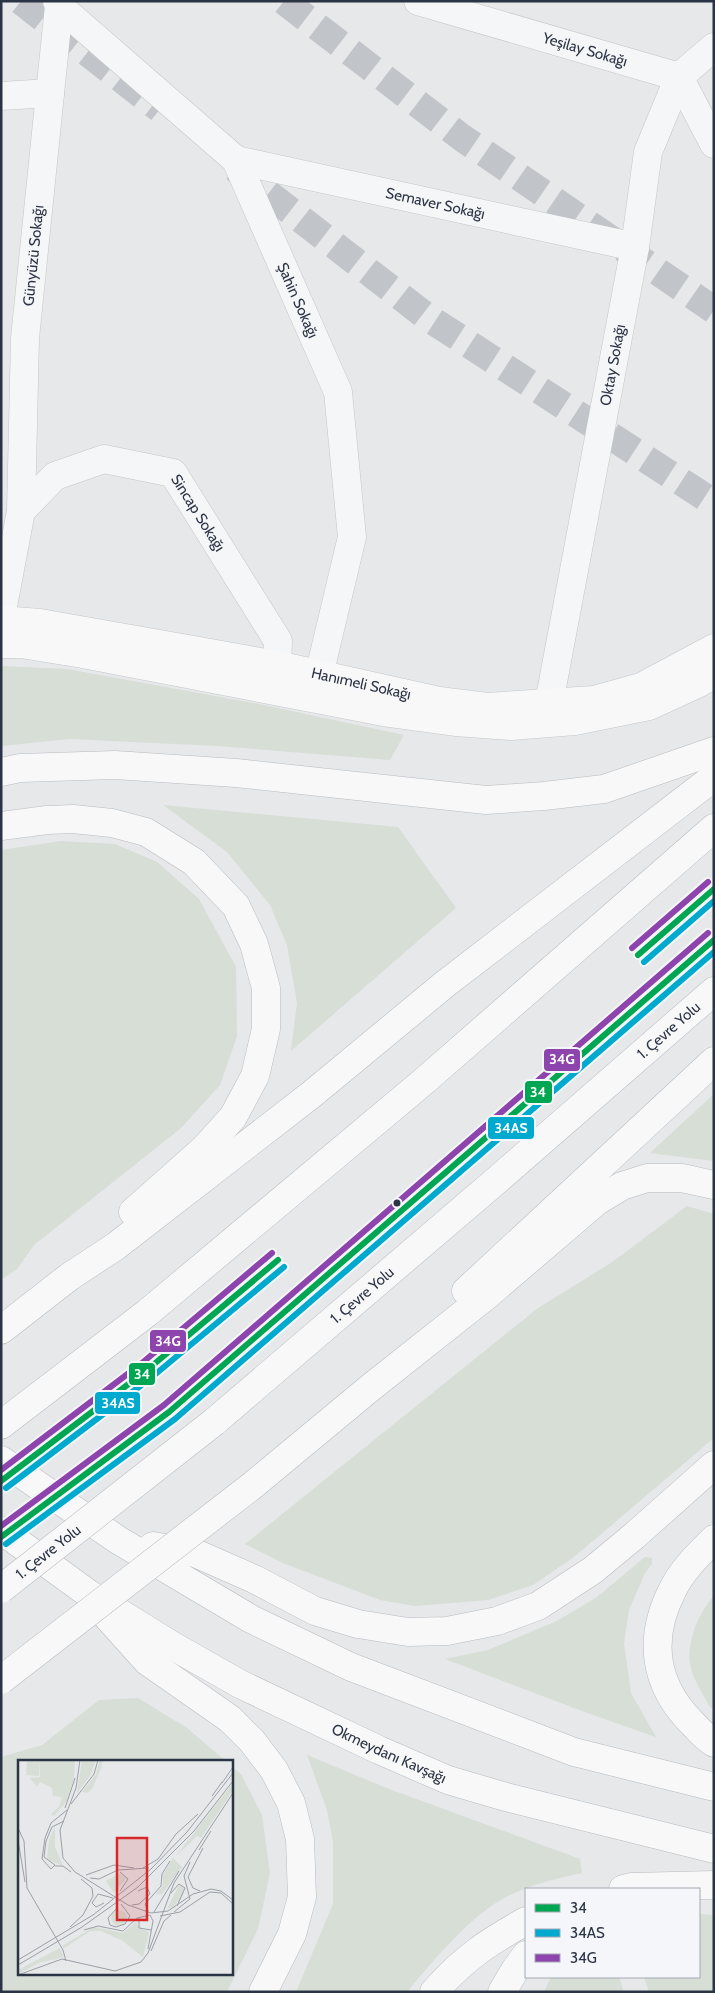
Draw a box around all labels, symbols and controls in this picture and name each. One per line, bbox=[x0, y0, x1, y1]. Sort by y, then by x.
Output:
street label: Yeşilay Sokağı bbox=[540, 29, 629, 70]
street label: Semaver Sokağı bbox=[384, 184, 487, 223]
street label: Günyüzü Sokağı bbox=[19, 204, 48, 307]
street label: Şahin Sokağı bbox=[273, 260, 322, 341]
street label: Oktay Sokağı bbox=[596, 323, 629, 407]
street label: Sincap Sokağı bbox=[167, 471, 229, 555]
street label: Hanımeli Sokağı bbox=[310, 664, 413, 704]
street label: 1. Çevre Yolu bbox=[633, 998, 704, 1063]
line badge: 34G bbox=[543, 1048, 581, 1072]
text: 34G bbox=[549, 1050, 575, 1068]
line badge: 34 bbox=[524, 1080, 553, 1104]
text: 34 bbox=[530, 1083, 546, 1101]
line badge: 34AS bbox=[487, 1116, 535, 1140]
text: 34AS bbox=[494, 1119, 528, 1137]
unlabelled marker bbox=[392, 1198, 402, 1208]
street label: 1. Çevre Yolu bbox=[327, 1263, 398, 1327]
line badge: 34G bbox=[149, 1329, 187, 1353]
text: 34G bbox=[155, 1332, 181, 1350]
line badge: 34 bbox=[128, 1362, 156, 1386]
text: 34 bbox=[134, 1365, 150, 1383]
line badge: 34AS bbox=[94, 1391, 141, 1415]
text: 34AS bbox=[101, 1394, 135, 1412]
street label: 1. Çevre Yolu bbox=[12, 1521, 84, 1583]
street label: Okmeydanı Kavşağı bbox=[329, 1720, 449, 1787]
inset map bbox=[18, 1760, 232, 1976]
legend bbox=[525, 1888, 700, 1978]
text: 34 bbox=[570, 1899, 587, 1917]
text: 34AS bbox=[570, 1924, 605, 1942]
text: 34G bbox=[570, 1949, 597, 1967]

